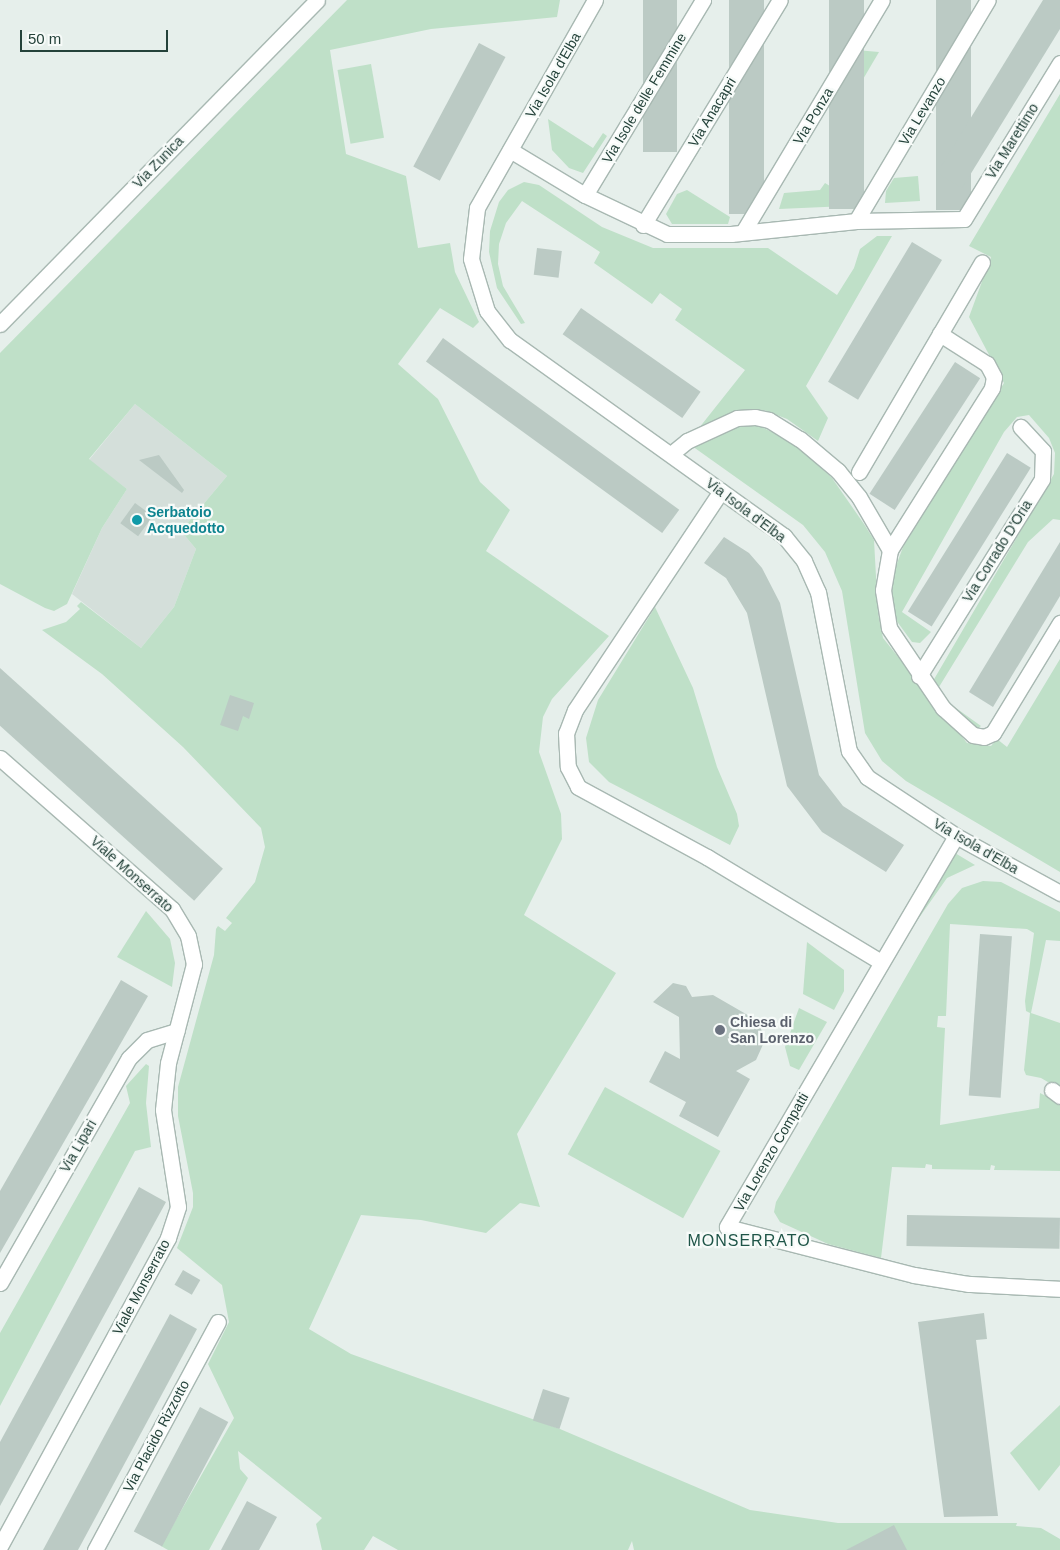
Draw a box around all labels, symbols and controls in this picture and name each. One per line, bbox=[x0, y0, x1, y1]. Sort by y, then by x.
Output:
scale bar bbox=[22, 20, 170, 52]
street label: Via Isola d'Elba bbox=[522, 29, 584, 121]
text: 50 m bbox=[28, 30, 61, 47]
street label: Via Isole delle Femmine bbox=[598, 30, 690, 166]
street label: Via Anacapri bbox=[684, 74, 740, 150]
street label: Via Levanzo bbox=[895, 74, 949, 148]
street label: Via Ponza bbox=[789, 84, 837, 148]
street label: Via Marettimo bbox=[982, 100, 1042, 182]
street label: Via Zunica bbox=[129, 132, 187, 192]
street label: Via Isola d'Elba bbox=[703, 474, 789, 546]
street label: Via Corrado D'Oria bbox=[959, 497, 1035, 605]
place label: Serbatoio Acquedotto bbox=[147, 504, 225, 536]
marker: Serbatoio Acquedotto bbox=[131, 514, 143, 526]
street label: Via Isola d'Elba bbox=[930, 815, 1022, 877]
street label: Viale Monserrato bbox=[87, 832, 177, 916]
place label: Chiesa di San Lorenzo bbox=[730, 1014, 814, 1046]
marker: Chiesa di San Lorenzo bbox=[714, 1024, 726, 1036]
street label: Via Lorenzo Compatti bbox=[730, 1090, 812, 1214]
street label: Via Lipari bbox=[56, 1117, 100, 1175]
district label: MONSERRATO bbox=[686, 1231, 812, 1251]
street label: Viale Monserrato bbox=[109, 1236, 173, 1338]
street label: Via Placido Rizzotto bbox=[119, 1377, 193, 1495]

